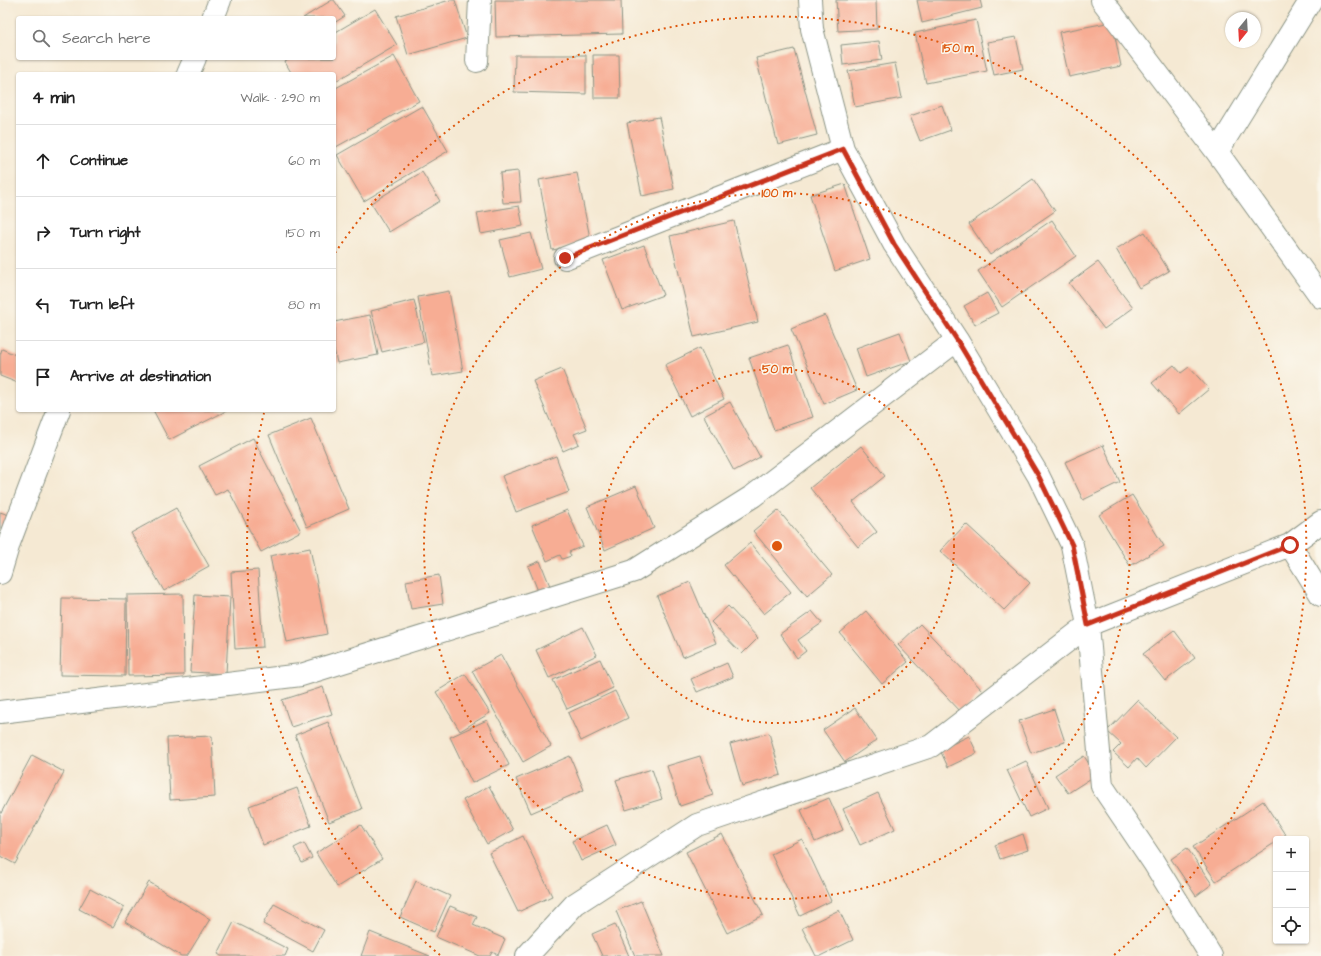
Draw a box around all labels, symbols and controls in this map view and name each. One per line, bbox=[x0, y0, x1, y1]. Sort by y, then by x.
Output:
north arrow bbox=[1225, 12, 1261, 48]
search box bbox=[16, 16, 336, 60]
icon: search bbox=[30, 27, 52, 49]
text: Search here bbox=[62, 28, 151, 49]
text: 150 m bbox=[942, 40, 975, 57]
text: 4 min bbox=[32, 86, 75, 110]
text: Walk · 290 m bbox=[241, 89, 320, 107]
icon: ahead bbox=[32, 150, 54, 172]
text: Continue bbox=[70, 150, 128, 171]
text: 60 m bbox=[288, 152, 320, 170]
text: 100 m bbox=[762, 185, 793, 202]
icon: right bbox=[32, 222, 54, 244]
text: Turn right bbox=[70, 222, 141, 243]
text: 150 m bbox=[286, 224, 320, 242]
route end bbox=[556, 249, 574, 267]
icon: left bbox=[32, 294, 54, 316]
text: Turn left bbox=[70, 294, 134, 315]
text: 80 m bbox=[288, 296, 320, 314]
text: 50 m bbox=[762, 361, 793, 378]
icon: arrive bbox=[32, 366, 54, 388]
text: Arrive at destination bbox=[70, 366, 211, 387]
route start bbox=[1281, 536, 1299, 554]
centre of rings bbox=[770, 539, 784, 553]
map controls bbox=[1273, 836, 1309, 944]
button: + bbox=[1273, 836, 1309, 872]
button: − bbox=[1273, 872, 1309, 908]
button: locate bbox=[1273, 908, 1309, 944]

